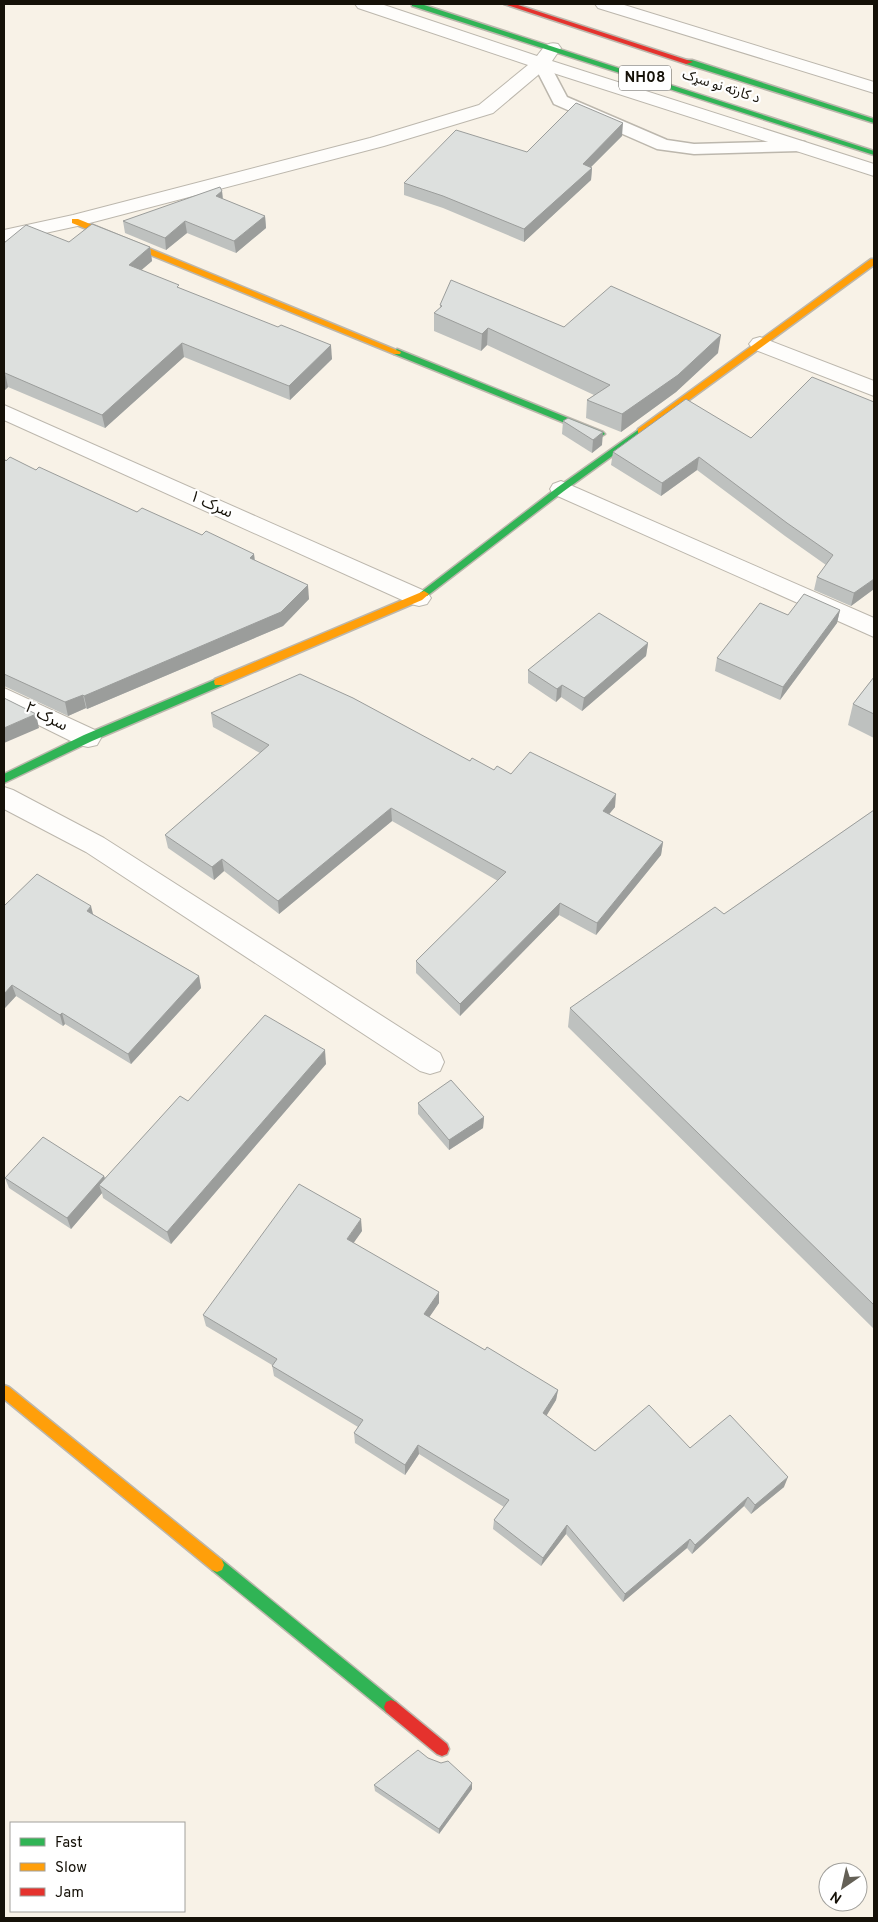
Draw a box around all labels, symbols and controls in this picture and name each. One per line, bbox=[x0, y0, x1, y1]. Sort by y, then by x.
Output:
road number: NH08 bbox=[619, 66, 671, 90]
street label: د کارته نو سړک bbox=[680, 66, 762, 108]
street label: سرک ۱ bbox=[186, 487, 236, 523]
street label: سرک ۲ bbox=[21, 698, 71, 736]
legend bbox=[10, 1822, 185, 1912]
text: Fast bbox=[55, 1834, 83, 1853]
text: Slow bbox=[55, 1859, 87, 1878]
north arrow bbox=[818, 1862, 868, 1912]
text: Jam bbox=[55, 1884, 84, 1903]
text: N bbox=[828, 1887, 845, 1906]

